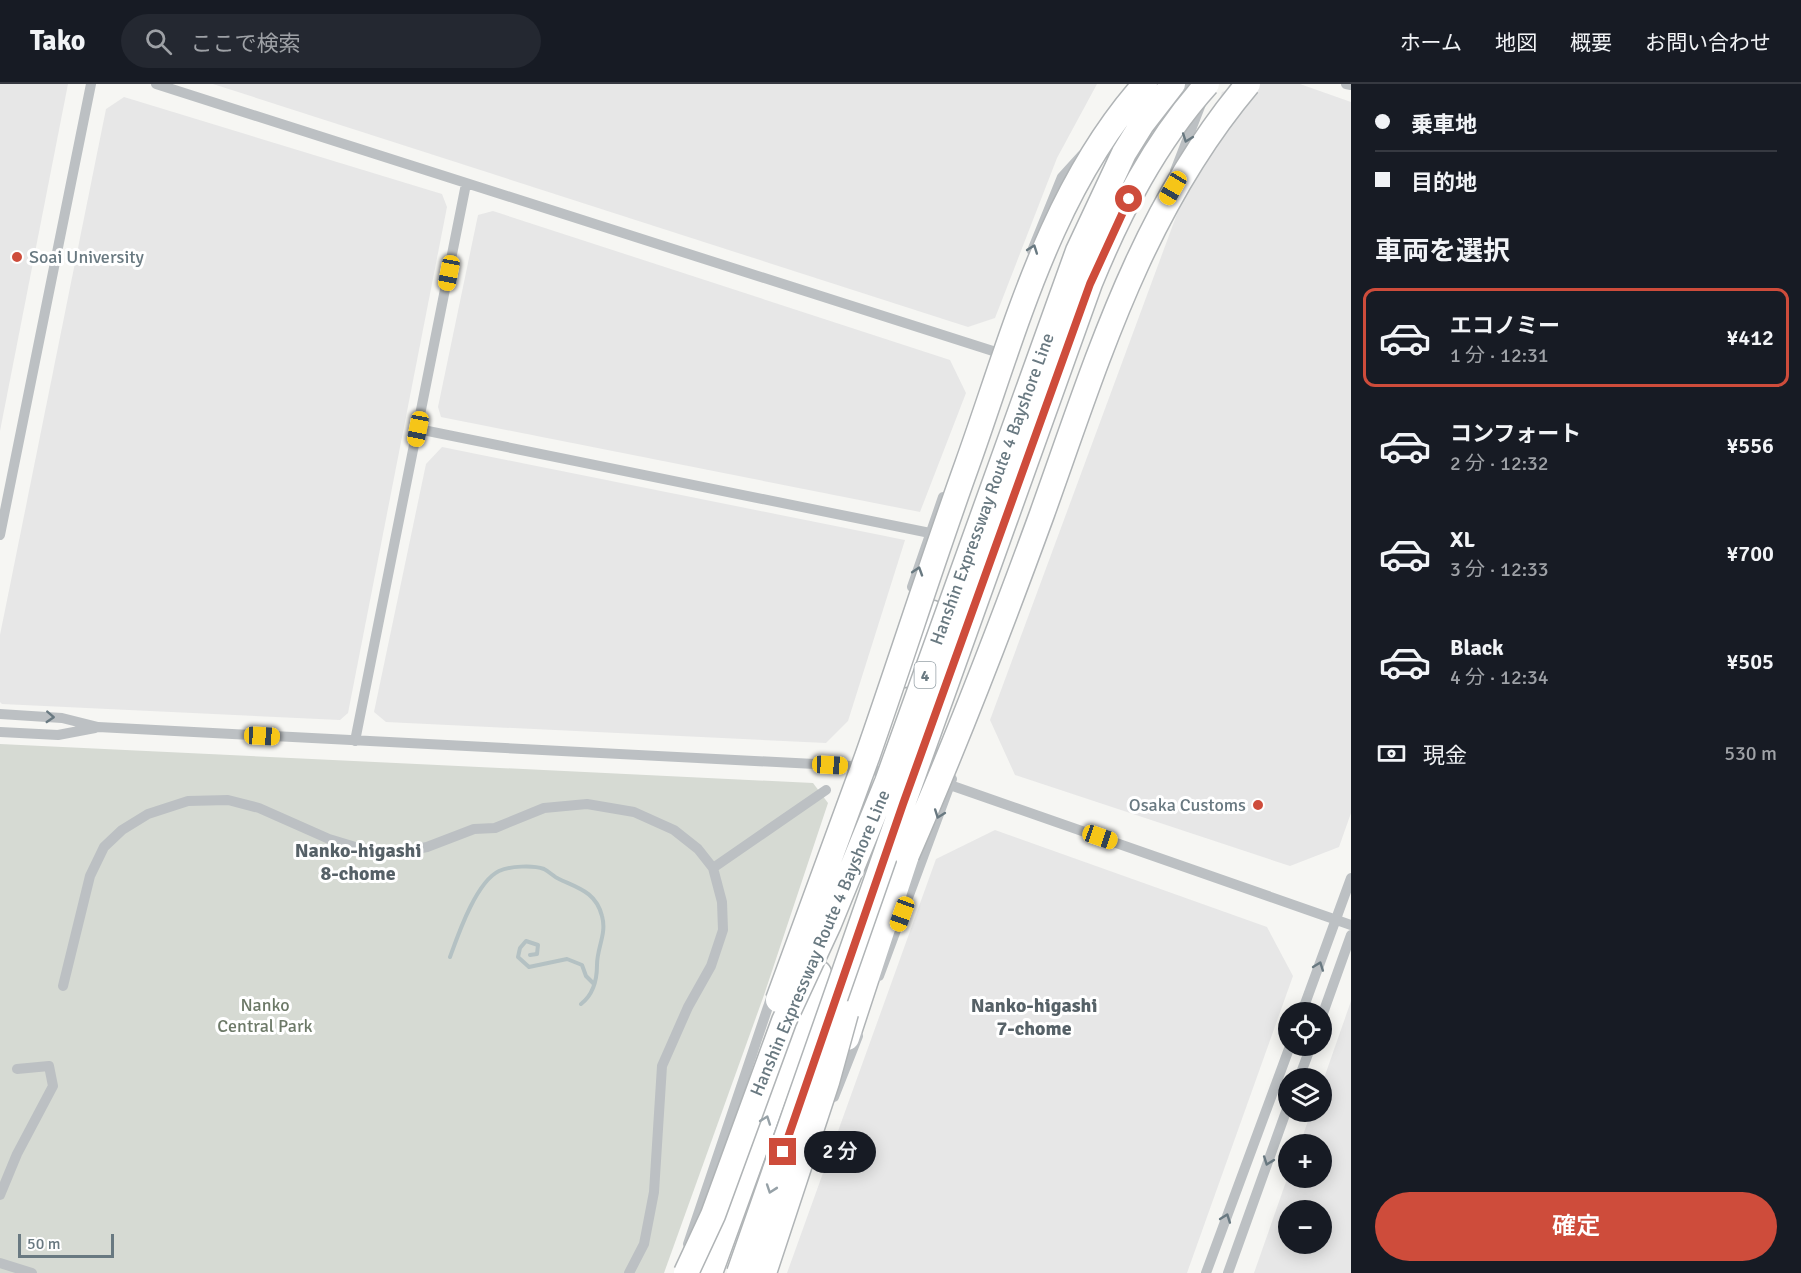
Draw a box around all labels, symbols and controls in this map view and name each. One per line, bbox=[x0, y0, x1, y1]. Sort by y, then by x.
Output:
search box bbox=[121, 14, 541, 68]
text: Tako bbox=[30, 24, 85, 58]
icon: search bbox=[142, 25, 175, 58]
text: ここで検索 bbox=[190, 30, 300, 57]
text: ホーム bbox=[1400, 30, 1462, 56]
text: 地図 bbox=[1495, 30, 1537, 56]
text: 概要 bbox=[1570, 30, 1612, 56]
text: お問い合わせ bbox=[1645, 30, 1771, 56]
text: 乗車地 bbox=[1411, 111, 1477, 138]
one-way arrow bbox=[1182, 132, 1194, 143]
car bbox=[1156, 168, 1190, 208]
text: 目的地 bbox=[1411, 169, 1477, 196]
route start bbox=[1115, 185, 1142, 212]
text: 車両を選択 bbox=[1375, 235, 1510, 268]
one-way arrow bbox=[1025, 244, 1038, 255]
place label: Soai University bbox=[29, 246, 145, 268]
marker: Soai University bbox=[10, 250, 24, 264]
car bbox=[437, 254, 461, 292]
icon: car bbox=[1378, 311, 1432, 365]
text: エコノミー bbox=[1450, 312, 1560, 339]
text: ¥412 bbox=[1726, 324, 1774, 351]
street label: Hanshin Expressway Route 4 Bayshore Line bbox=[925, 330, 1059, 648]
text: 1 分 · 12:31 bbox=[1450, 343, 1549, 368]
car bbox=[406, 410, 430, 448]
icon: car bbox=[1378, 419, 1432, 473]
text: コンフォート bbox=[1450, 420, 1581, 447]
text: ¥556 bbox=[1726, 432, 1774, 459]
text: 2 分 · 12:32 bbox=[1450, 451, 1549, 476]
text: XL bbox=[1450, 526, 1475, 553]
icon: car bbox=[1378, 527, 1432, 581]
text: ¥700 bbox=[1726, 540, 1774, 567]
text: 3 分 · 12:33 bbox=[1450, 557, 1549, 582]
one-way arrow bbox=[910, 566, 923, 577]
text: Black bbox=[1450, 634, 1504, 661]
icon: car bbox=[1378, 635, 1432, 689]
text: ¥505 bbox=[1726, 648, 1774, 675]
road number: 4 bbox=[914, 662, 936, 688]
text: 4 分 · 12:34 bbox=[1450, 665, 1549, 690]
one-way arrow bbox=[45, 711, 54, 724]
car bbox=[244, 726, 280, 746]
icon: cash bbox=[1375, 737, 1408, 770]
text: 530 m bbox=[1724, 741, 1777, 766]
text: 現金 bbox=[1423, 742, 1467, 769]
car bbox=[812, 755, 848, 775]
street label: Hanshin Expressway Route 4 Bayshore Line bbox=[745, 787, 895, 1099]
place label: Osaka Customs bbox=[1129, 794, 1246, 816]
marker: Osaka Customs bbox=[1251, 798, 1265, 812]
one-way arrow bbox=[933, 808, 946, 819]
car bbox=[1080, 823, 1120, 851]
district label: Nanko-higashi 8-chome bbox=[295, 838, 421, 886]
car bbox=[887, 894, 917, 934]
one-way arrow bbox=[1312, 961, 1324, 972]
district label: Nanko-higashi 7-chome bbox=[971, 993, 1097, 1041]
park label: Nanko Central Park bbox=[217, 994, 313, 1037]
map controls bbox=[1278, 1002, 1332, 1254]
button: locate bbox=[1278, 1002, 1332, 1056]
button: layers bbox=[1278, 1068, 1332, 1122]
one-way arrow bbox=[759, 1115, 772, 1125]
callout: 2 分 bbox=[804, 1131, 876, 1173]
button: + bbox=[1278, 1134, 1332, 1188]
route end bbox=[769, 1138, 796, 1165]
text: 2 分 bbox=[822, 1139, 858, 1164]
one-way arrow bbox=[1263, 1156, 1276, 1166]
one-way arrow bbox=[765, 1183, 778, 1194]
button: 確定 bbox=[1375, 1192, 1777, 1261]
button: − bbox=[1278, 1200, 1332, 1254]
one-way arrow bbox=[1218, 1213, 1231, 1224]
scale bar bbox=[18, 1231, 114, 1258]
text: 50 m bbox=[27, 1234, 61, 1254]

